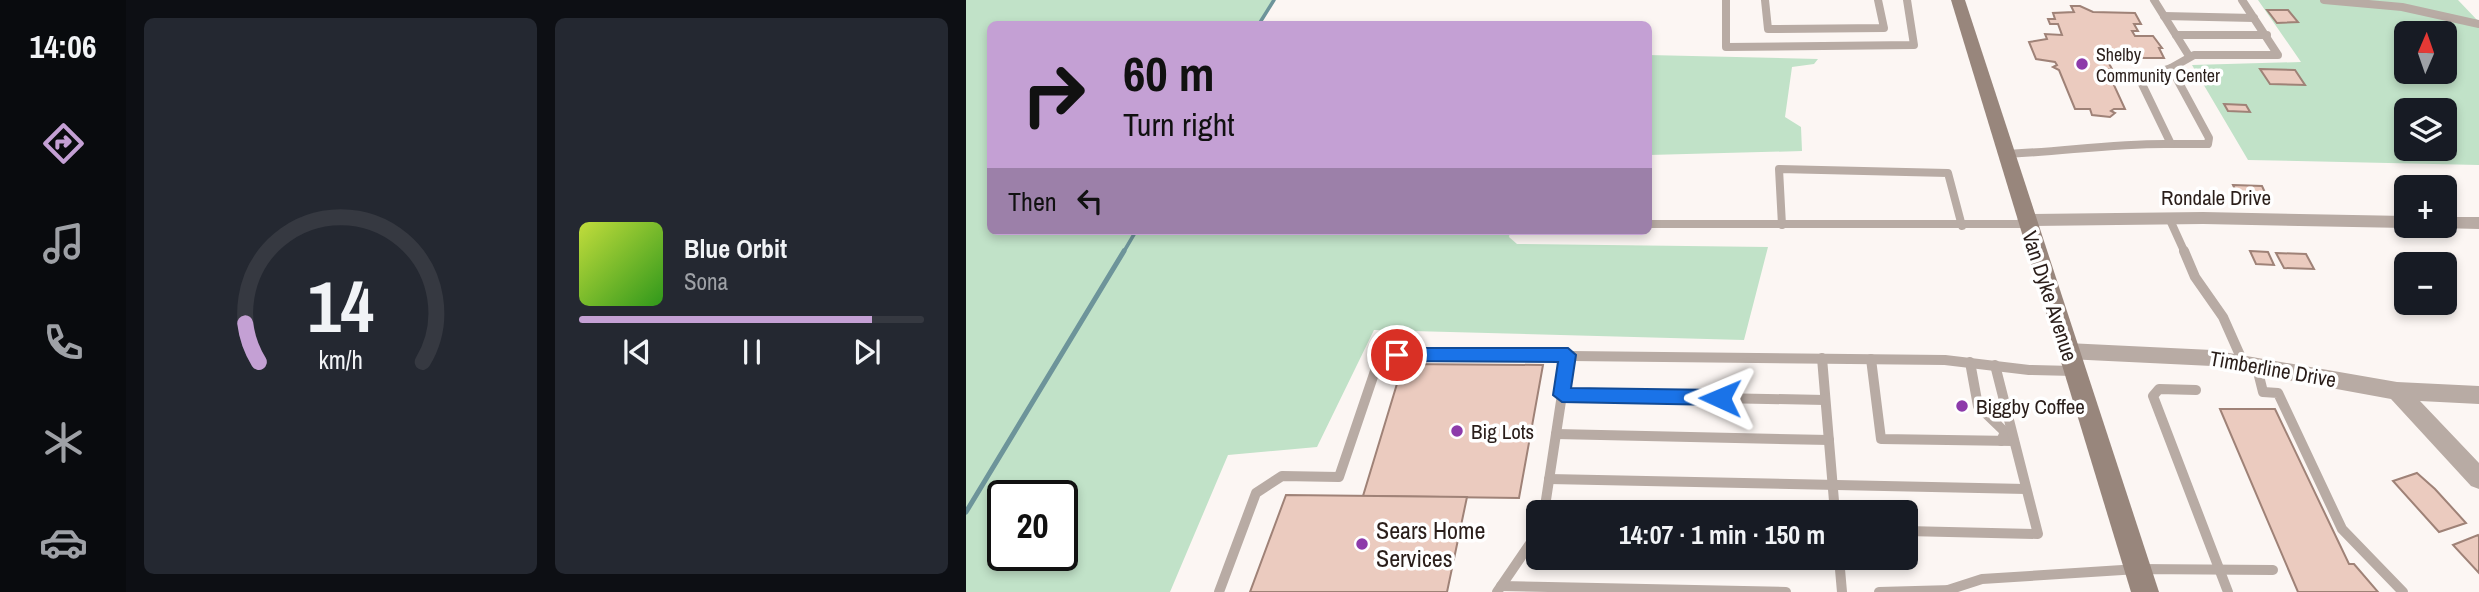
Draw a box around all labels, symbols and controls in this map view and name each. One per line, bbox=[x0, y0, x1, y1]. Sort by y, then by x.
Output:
north arrow bbox=[2394, 21, 2457, 84]
map controls bbox=[2394, 21, 2457, 315]
text: 14:06 bbox=[29, 25, 97, 68]
text: 60 m bbox=[1123, 40, 1215, 106]
place label: Shelby Community Center bbox=[2096, 42, 2220, 88]
icon: right bbox=[1008, 49, 1099, 140]
marker: Shelby Community Center bbox=[2074, 56, 2090, 72]
button: layers bbox=[2394, 98, 2457, 161]
text: Turn right bbox=[1123, 103, 1235, 146]
icon: directions bbox=[39, 119, 88, 168]
button: + bbox=[2394, 175, 2457, 238]
icon: left bbox=[1071, 182, 1109, 220]
street label: Rondale Drive bbox=[2161, 183, 2271, 212]
text: Then bbox=[1008, 184, 1057, 219]
icon: music bbox=[39, 219, 88, 268]
street label: Van Dyke Avenue bbox=[2015, 227, 2085, 365]
text: Blue Orbit bbox=[684, 231, 787, 266]
button: − bbox=[2394, 252, 2457, 315]
text: 14 bbox=[307, 257, 374, 355]
text: Sona bbox=[684, 266, 728, 297]
icon: phone bbox=[39, 318, 88, 367]
pin bbox=[1367, 325, 1427, 385]
icon: previous bbox=[618, 333, 656, 371]
icon: pause bbox=[733, 333, 771, 371]
icon: next bbox=[848, 333, 886, 371]
icon: arrive bbox=[1378, 336, 1416, 374]
text: km/h bbox=[318, 343, 363, 377]
street label: Timberline Drive bbox=[2208, 344, 2338, 394]
position arrow bbox=[1683, 361, 1757, 435]
place label: Biggby Coffee bbox=[1976, 392, 2085, 421]
marker: Biggby Coffee bbox=[1954, 398, 1970, 414]
place label: Big Lots bbox=[1471, 417, 1534, 446]
icon: climate bbox=[39, 418, 88, 467]
marker: Big Lots bbox=[1449, 423, 1465, 439]
speed limit sign: 20 bbox=[987, 480, 1078, 571]
place label: Sears Home Services bbox=[1376, 514, 1485, 574]
text: 14:07 · 1 min · 150 m bbox=[1619, 517, 1825, 552]
icon: car bbox=[39, 518, 88, 567]
marker: Sears Home Services bbox=[1354, 536, 1370, 552]

